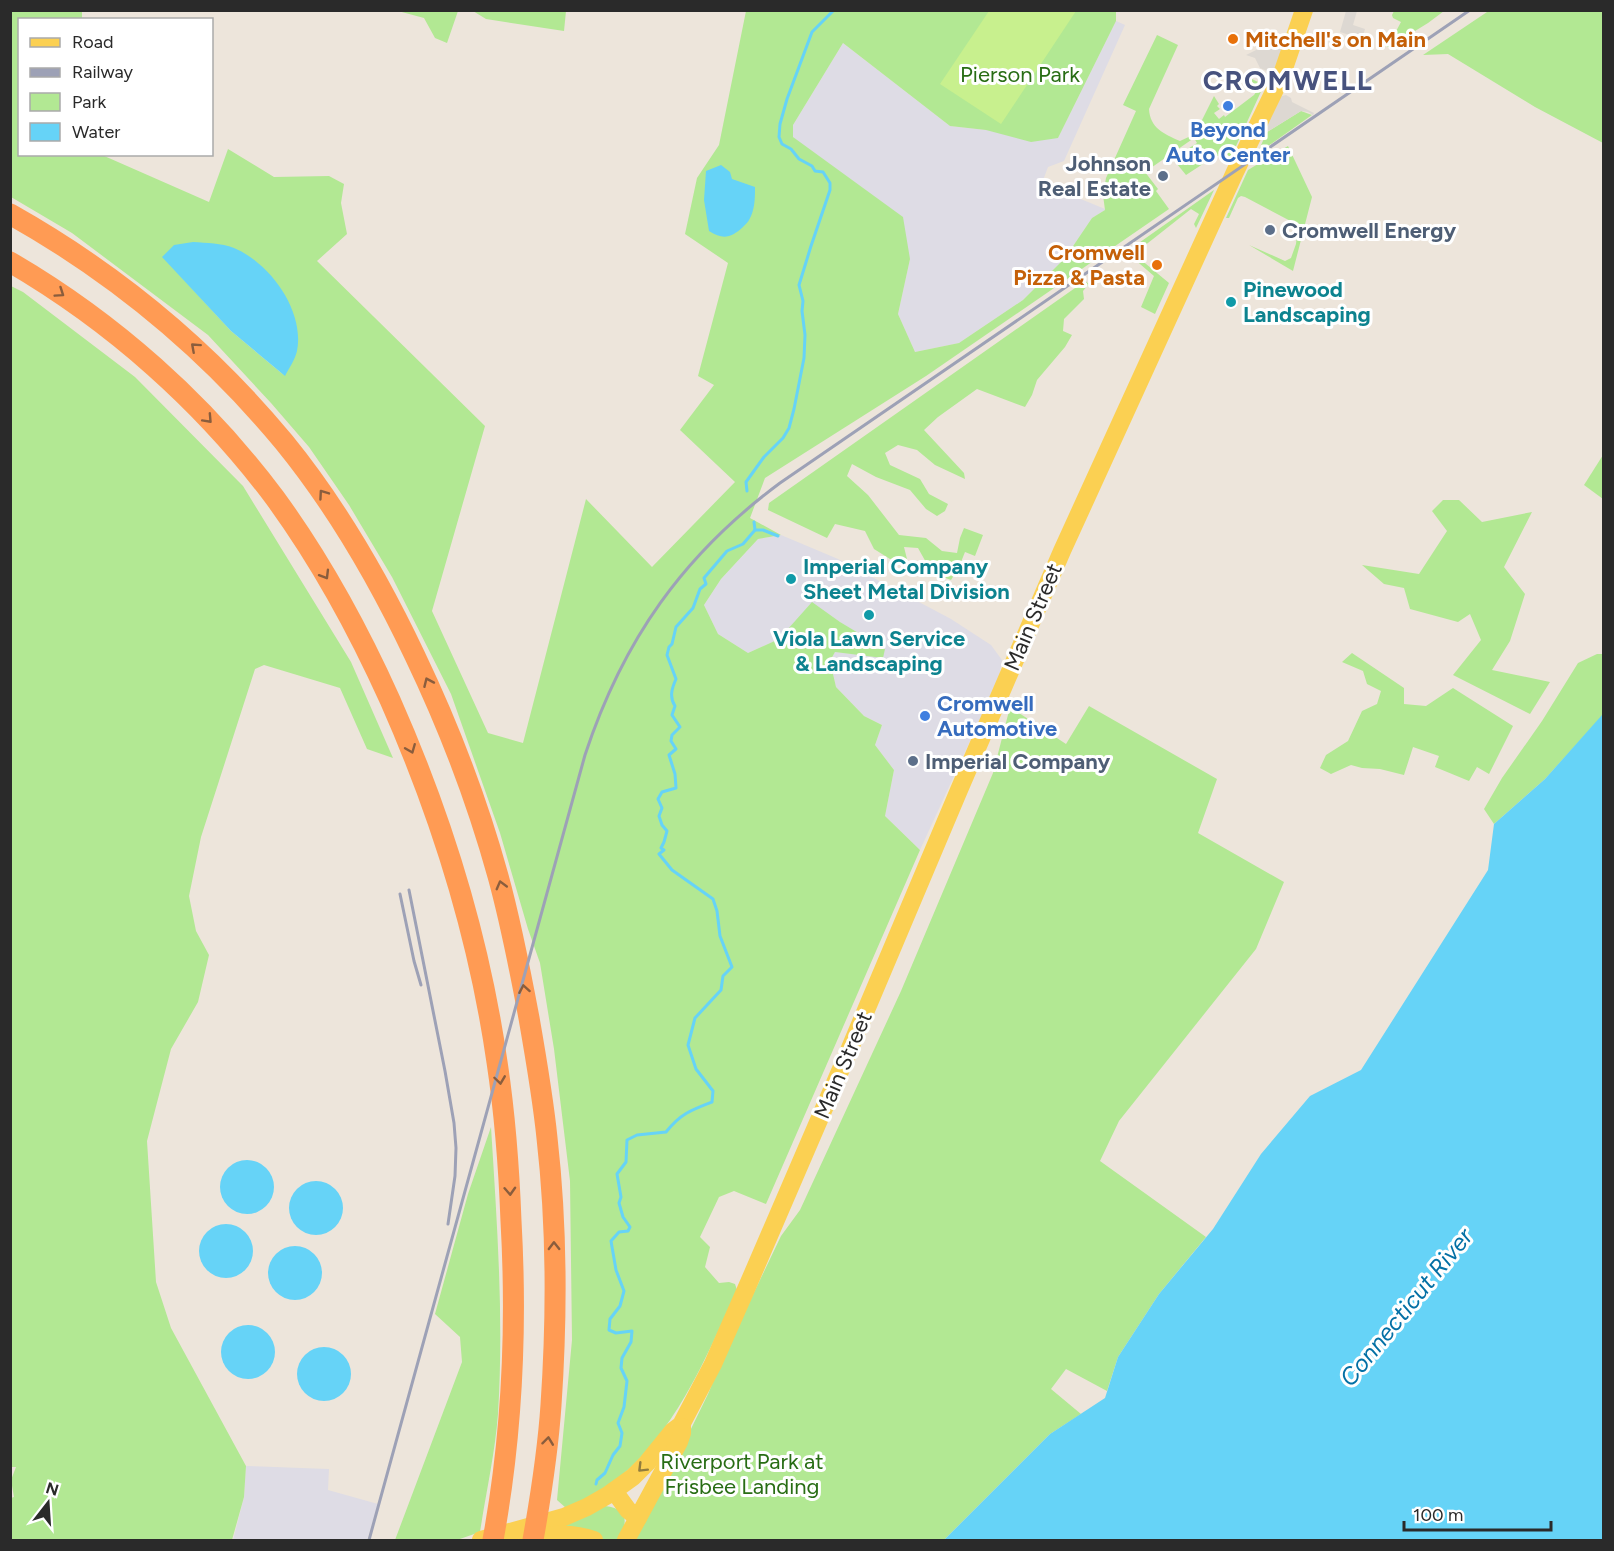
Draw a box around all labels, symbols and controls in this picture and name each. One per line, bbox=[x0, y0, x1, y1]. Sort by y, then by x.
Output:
legend bbox=[18, 18, 213, 156]
place label: Mitchell's on Main bbox=[1245, 26, 1426, 53]
text: Road bbox=[72, 31, 113, 53]
marker: Mitchell's on Main bbox=[1226, 32, 1240, 46]
text: Railway bbox=[72, 61, 134, 83]
park label: Pierson Park bbox=[960, 61, 1080, 88]
district label: CROMWELL bbox=[1203, 63, 1373, 97]
text: Park bbox=[72, 91, 107, 113]
marker: Beyond Auto Center bbox=[1221, 99, 1235, 113]
place label: Beyond Auto Center bbox=[1166, 116, 1291, 168]
text: Water bbox=[72, 121, 120, 143]
place label: Johnson Real Estate bbox=[1038, 150, 1151, 202]
marker: Johnson Real Estate bbox=[1156, 169, 1170, 183]
place label: Cromwell Energy bbox=[1282, 217, 1456, 244]
marker: Cromwell Energy bbox=[1263, 223, 1277, 237]
place label: Cromwell Pizza & Pasta bbox=[1013, 239, 1145, 291]
marker: Cromwell Pizza & Pasta bbox=[1150, 258, 1164, 272]
place label: Pinewood Landscaping bbox=[1243, 276, 1371, 328]
one-way arrow bbox=[53, 286, 64, 297]
marker: Pinewood Landscaping bbox=[1224, 295, 1238, 309]
one-way arrow bbox=[191, 343, 201, 354]
one-way arrow bbox=[201, 412, 212, 423]
one-way arrow bbox=[319, 490, 330, 501]
place label: Imperial Company Sheet Metal Division bbox=[803, 553, 1010, 605]
street label: Main Street bbox=[998, 559, 1068, 675]
one-way arrow bbox=[318, 569, 330, 579]
marker: Imperial Company Sheet Metal Division bbox=[784, 572, 798, 586]
marker: Viola Lawn Service & Landscaping bbox=[862, 608, 876, 622]
place label: Viola Lawn Service & Landscaping bbox=[773, 625, 965, 677]
one-way arrow bbox=[423, 678, 435, 689]
place label: Cromwell Automotive bbox=[937, 690, 1057, 742]
marker: Cromwell Automotive bbox=[918, 709, 932, 723]
one-way arrow bbox=[404, 743, 416, 754]
place label: Imperial Company bbox=[925, 748, 1110, 775]
marker: Imperial Company bbox=[906, 754, 920, 768]
one-way arrow bbox=[495, 880, 508, 890]
one-way arrow bbox=[518, 985, 531, 995]
street label: Main Street bbox=[808, 1007, 878, 1123]
one-way arrow bbox=[493, 1076, 505, 1085]
one-way arrow bbox=[503, 1187, 516, 1196]
water label: Connecticut River bbox=[1333, 1222, 1479, 1392]
one-way arrow bbox=[548, 1242, 560, 1251]
one-way arrow bbox=[541, 1437, 553, 1446]
park label: Riverport Park at Frisbee Landing bbox=[660, 1448, 824, 1500]
one-way arrow bbox=[638, 1461, 649, 1471]
north arrow bbox=[18, 1473, 78, 1533]
text: N bbox=[44, 1478, 61, 1500]
scale bar bbox=[1404, 1494, 1551, 1532]
text: 100 m bbox=[1413, 1504, 1463, 1526]

